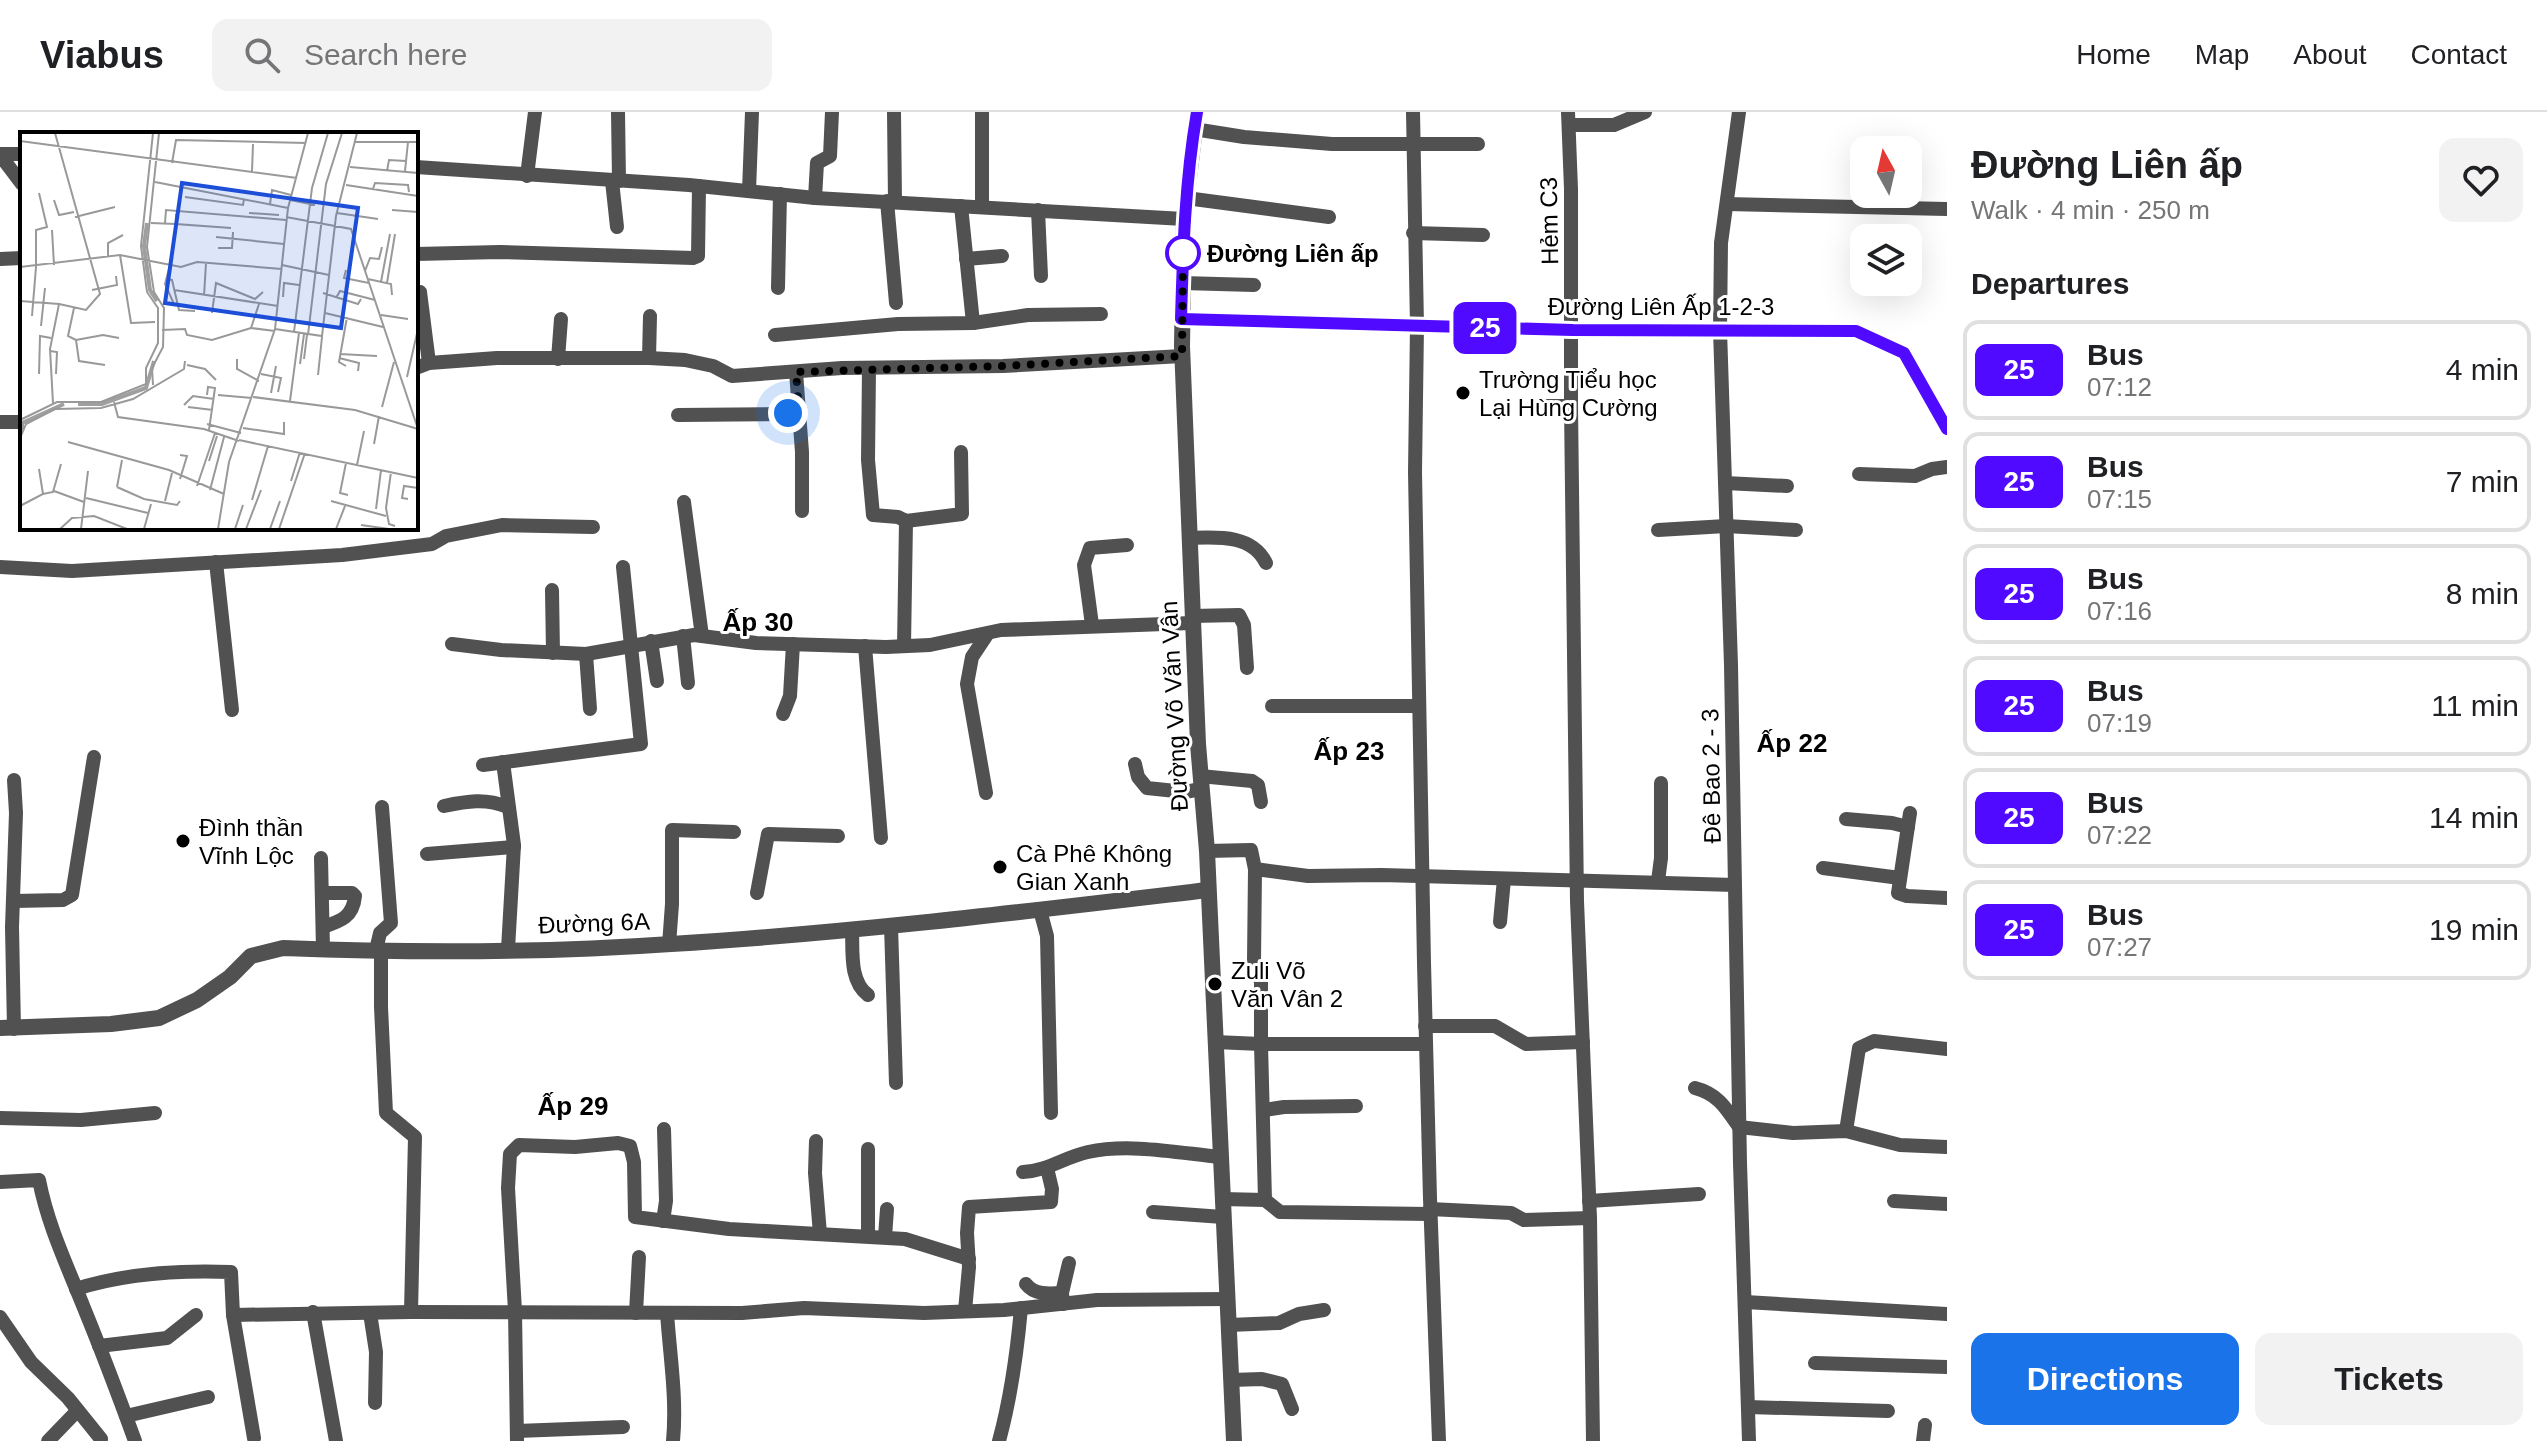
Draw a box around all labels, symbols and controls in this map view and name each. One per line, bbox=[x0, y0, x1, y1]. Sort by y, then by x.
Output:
search box bbox=[212, 19, 772, 91]
icon: search bbox=[240, 33, 284, 77]
text: Viabus bbox=[40, 34, 164, 76]
text: Search here bbox=[304, 38, 467, 71]
text: Home bbox=[2076, 39, 2151, 70]
text: Map bbox=[2195, 39, 2249, 70]
text: About bbox=[2293, 39, 2367, 70]
text: Contact bbox=[2411, 39, 2507, 70]
inset map bbox=[20, 132, 418, 530]
north arrow bbox=[1850, 136, 1922, 208]
map controls bbox=[1850, 136, 1922, 296]
button: heart bbox=[2439, 138, 2523, 222]
text: Đường Liên ấp bbox=[1971, 144, 2243, 186]
street label: Hẻm C3 bbox=[1535, 177, 1563, 265]
text: Walk · 4 min · 250 m bbox=[1971, 195, 2210, 225]
button: layers bbox=[1850, 224, 1922, 296]
marker: Đường Liên ấp bbox=[1166, 236, 1200, 270]
place label: Đường Liên ấp bbox=[1207, 240, 1379, 267]
text: Departures bbox=[1971, 267, 2129, 300]
street label: Đường Liên Ấp 1-2-3 bbox=[1548, 293, 1774, 320]
line badge: 25 bbox=[1449, 302, 1521, 354]
text: 25 bbox=[1469, 312, 1501, 343]
text: Bus bbox=[2087, 338, 2144, 371]
text: 4 min bbox=[2446, 353, 2519, 386]
text: 25 bbox=[2003, 354, 2035, 385]
place label: Trường Tiểu học Lại Hùng Cường bbox=[1479, 366, 1658, 421]
text: 07:12 bbox=[2087, 372, 2152, 402]
marker: Trường Tiểu học Lại Hùng Cường bbox=[1454, 384, 1472, 402]
your location bbox=[768, 393, 808, 433]
text: Bus bbox=[2087, 450, 2144, 483]
text: 7 min bbox=[2446, 465, 2519, 498]
text: 25 bbox=[2003, 466, 2035, 497]
text: 07:15 bbox=[2087, 484, 2152, 514]
text: Bus bbox=[2087, 562, 2144, 595]
text: 8 min bbox=[2446, 577, 2519, 610]
text: 25 bbox=[2003, 578, 2035, 609]
text: 07:16 bbox=[2087, 596, 2152, 626]
street label: Đường Võ Văn Vân bbox=[1155, 600, 1193, 812]
district label: Ấp 30 bbox=[723, 607, 793, 637]
text: Bus bbox=[2087, 674, 2144, 707]
text: 11 min bbox=[2431, 689, 2519, 722]
text: 25 bbox=[2003, 690, 2035, 721]
street label: Đê Bao 2 - 3 bbox=[1696, 708, 1726, 844]
text: 07:19 bbox=[2087, 708, 2152, 738]
district label: Ấp 22 bbox=[1757, 728, 1827, 758]
district label: Ấp 23 bbox=[1314, 736, 1384, 766]
text: Bus bbox=[2087, 786, 2144, 819]
text: 14 min bbox=[2429, 801, 2519, 834]
text: 25 bbox=[2003, 802, 2035, 833]
place label: Đình thần Vĩnh Lộc bbox=[199, 814, 303, 869]
text: 07:22 bbox=[2087, 820, 2152, 850]
marker: Đình thần Vĩnh Lộc bbox=[174, 832, 192, 850]
place label: Cà Phê Không Gian Xanh bbox=[1016, 840, 1172, 895]
marker: Cà Phê Không Gian Xanh bbox=[991, 858, 1009, 876]
text: Bus bbox=[2087, 898, 2144, 931]
street label: Đường 6A bbox=[538, 908, 650, 938]
text: 19 min bbox=[2429, 913, 2519, 946]
text: 25 bbox=[2003, 914, 2035, 945]
text: 07:27 bbox=[2087, 932, 2152, 962]
place label: Zuli Võ Văn Vân 2 bbox=[1231, 957, 1343, 1012]
marker: Zuli Võ Văn Vân 2 bbox=[1206, 975, 1224, 993]
district label: Ấp 29 bbox=[538, 1091, 608, 1121]
button: Directions bbox=[1971, 1333, 2239, 1425]
button: Tickets bbox=[2255, 1333, 2523, 1425]

